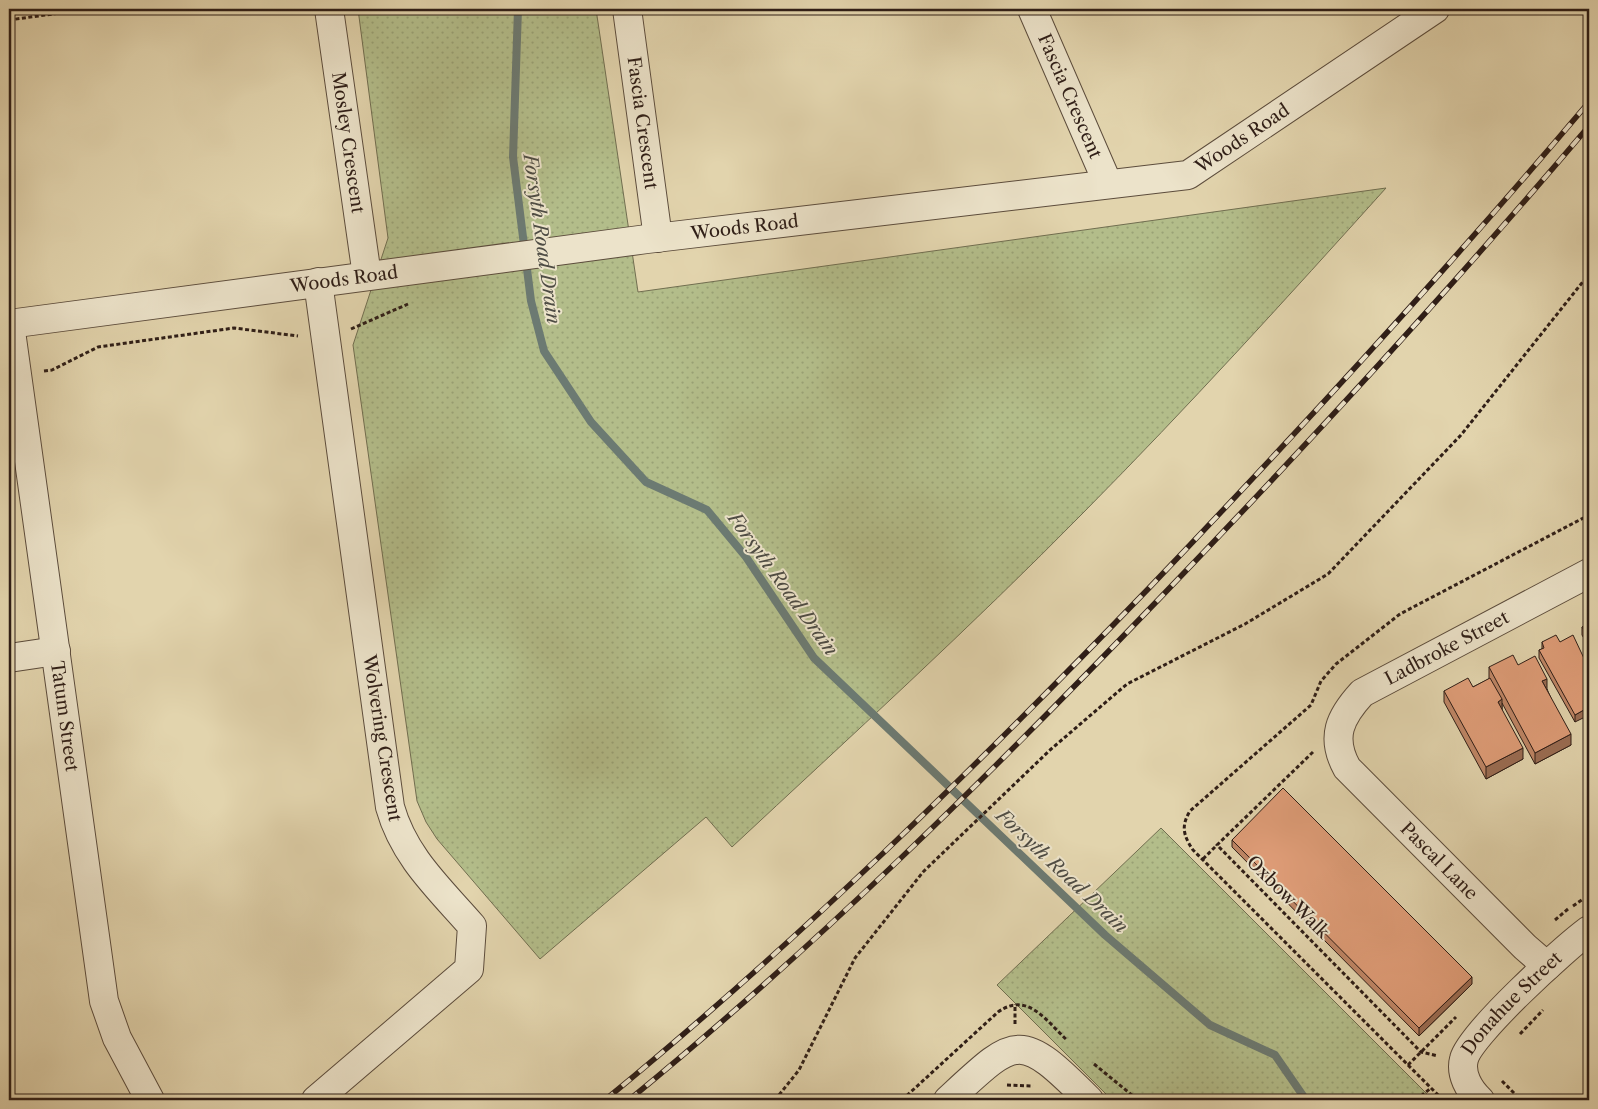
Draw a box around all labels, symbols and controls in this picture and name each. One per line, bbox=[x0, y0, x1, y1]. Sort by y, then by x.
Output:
street label: Fascia Crescent bbox=[1033, 30, 1107, 162]
street label: Fascia Crescent bbox=[623, 55, 662, 191]
street label: Mosley Crescent bbox=[327, 71, 369, 215]
street label: Woods Road bbox=[1190, 99, 1294, 178]
water label: Forsyth Road Drain bbox=[518, 150, 565, 326]
street label: Woods Road bbox=[689, 210, 800, 245]
street label: Woods Road bbox=[288, 261, 399, 298]
water label: Forsyth Road Drain bbox=[722, 506, 843, 660]
street label: Ladbroke Street bbox=[1381, 606, 1513, 690]
street label: Wolvering Crescent bbox=[358, 652, 406, 824]
street label: Tatum Street bbox=[46, 660, 83, 774]
water label: Forsyth Road Drain bbox=[990, 803, 1133, 938]
street label: Pascal Lane bbox=[1396, 818, 1482, 904]
street label: Oxbow Walk bbox=[1242, 851, 1335, 944]
street label: Donahue Street bbox=[1457, 947, 1567, 1059]

